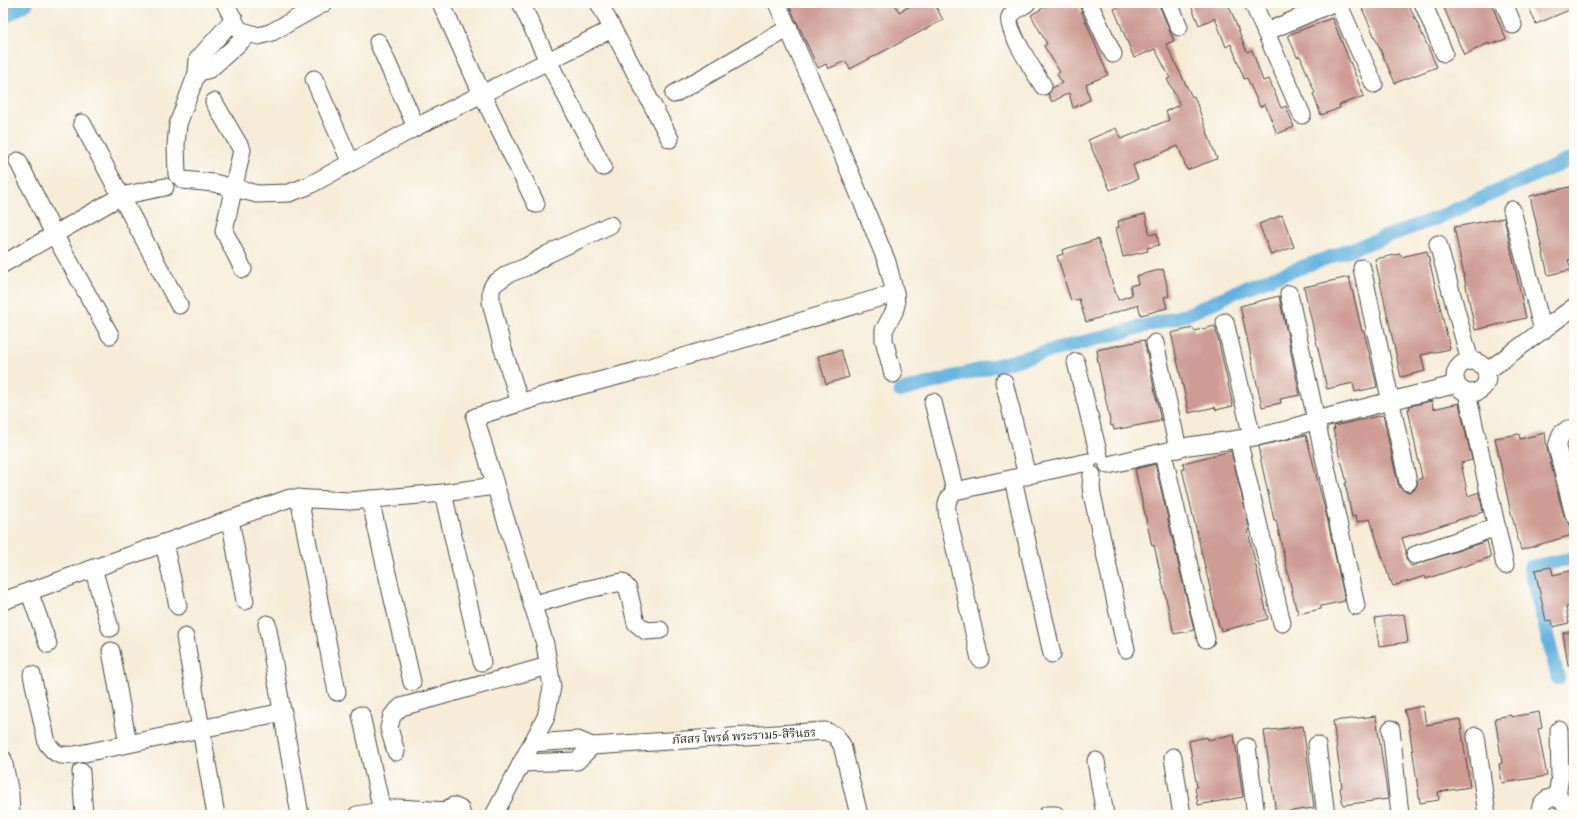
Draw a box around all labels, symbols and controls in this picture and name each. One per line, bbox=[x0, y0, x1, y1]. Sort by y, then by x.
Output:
street label: ภัสสร ไพรด์ พระราม5-สิรินธร bbox=[672, 723, 816, 748]

